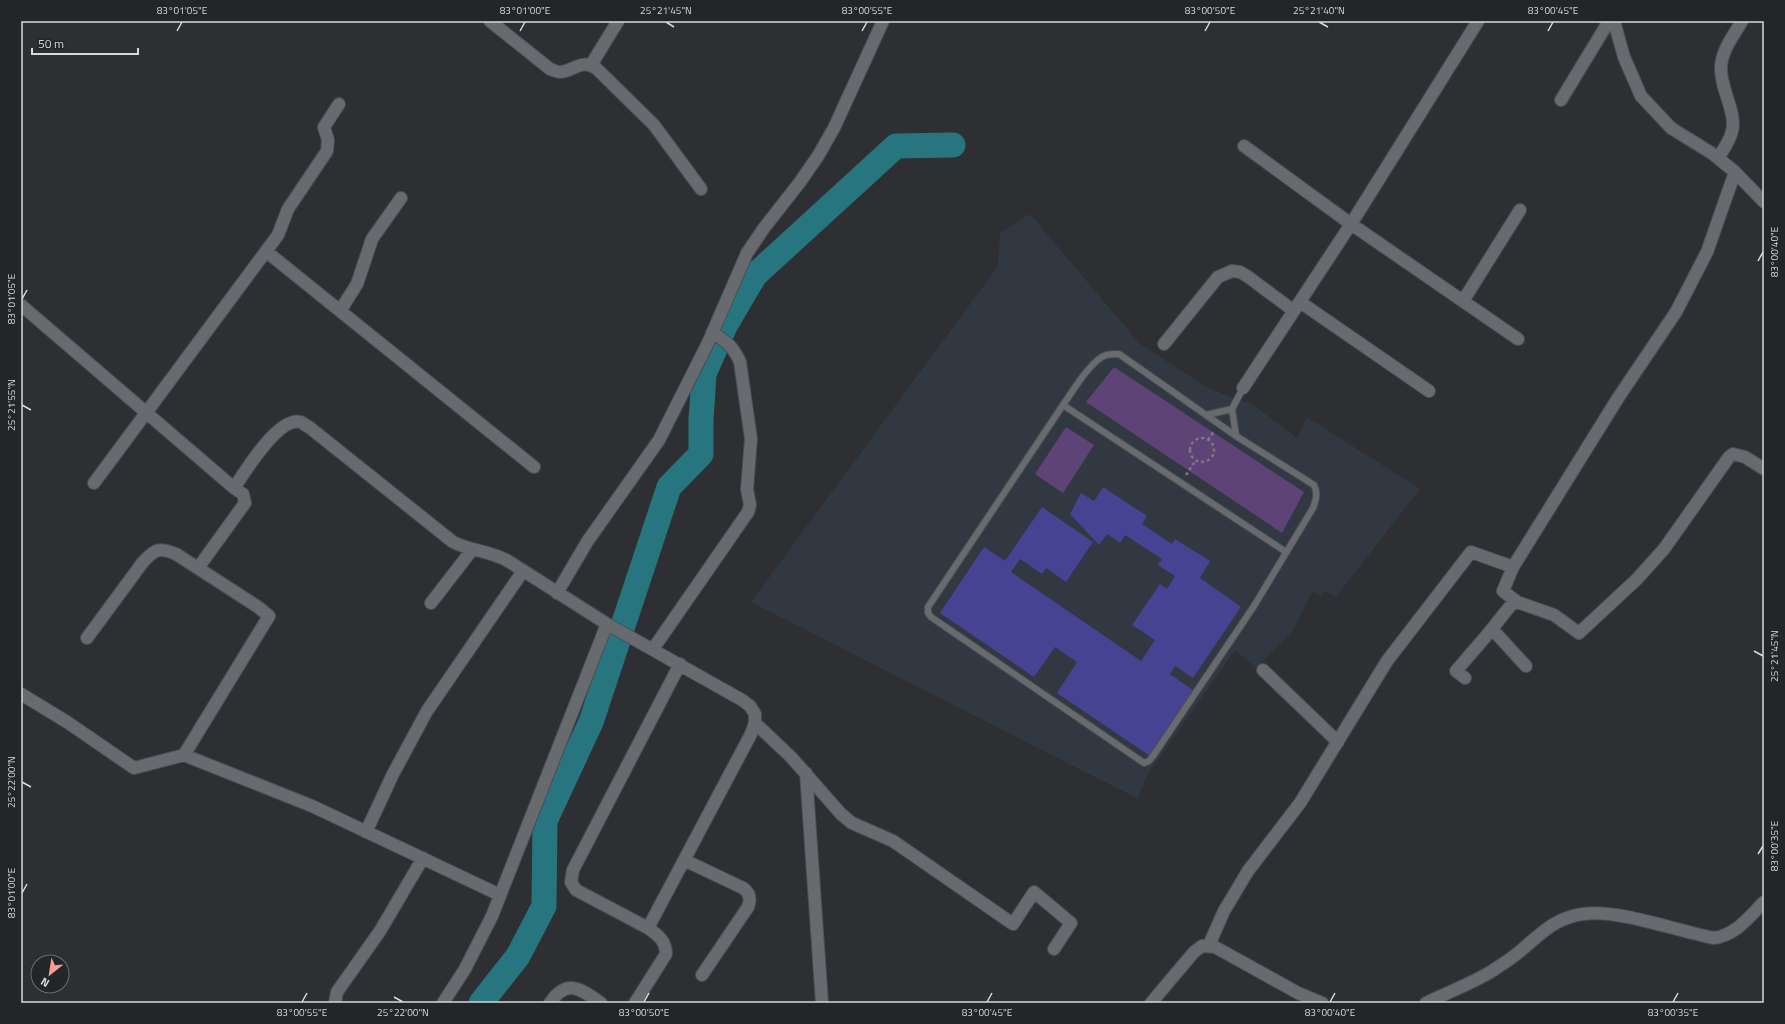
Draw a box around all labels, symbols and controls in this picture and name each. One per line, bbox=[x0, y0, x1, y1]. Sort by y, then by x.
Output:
text: 83°01'05"E bbox=[157, 3, 208, 18]
text: 83°01'00"E bbox=[500, 3, 551, 18]
text: 25°21'45"N bbox=[640, 3, 692, 18]
text: 83°00'55"E bbox=[842, 3, 893, 18]
text: 83°00'50"E bbox=[1185, 3, 1236, 18]
text: 25°21'40"N bbox=[1293, 3, 1345, 18]
text: 83°00'45"E bbox=[1528, 3, 1579, 18]
scale bar bbox=[32, 30, 138, 56]
text: 50 m bbox=[38, 34, 64, 53]
text: 83°00'40"E bbox=[1767, 226, 1782, 277]
text: 83°01'05"E bbox=[4, 273, 19, 324]
text: 25°21'55"N bbox=[4, 379, 19, 431]
text: 25°21'45"N bbox=[1767, 630, 1782, 682]
text: 25°22'00"N bbox=[4, 756, 19, 808]
text: 83°00'35"E bbox=[1767, 820, 1782, 871]
text: 83°01'00"E bbox=[4, 867, 19, 918]
north arrow bbox=[30, 954, 70, 994]
text: N bbox=[38, 974, 52, 991]
text: 83°00'55"E bbox=[277, 1005, 328, 1020]
text: 25°22'00"N bbox=[377, 1005, 429, 1020]
text: 83°00'50"E bbox=[619, 1005, 670, 1020]
text: 83°00'45"E bbox=[962, 1005, 1013, 1020]
text: 83°00'40"E bbox=[1305, 1005, 1356, 1020]
text: 83°00'35"E bbox=[1648, 1005, 1699, 1020]

